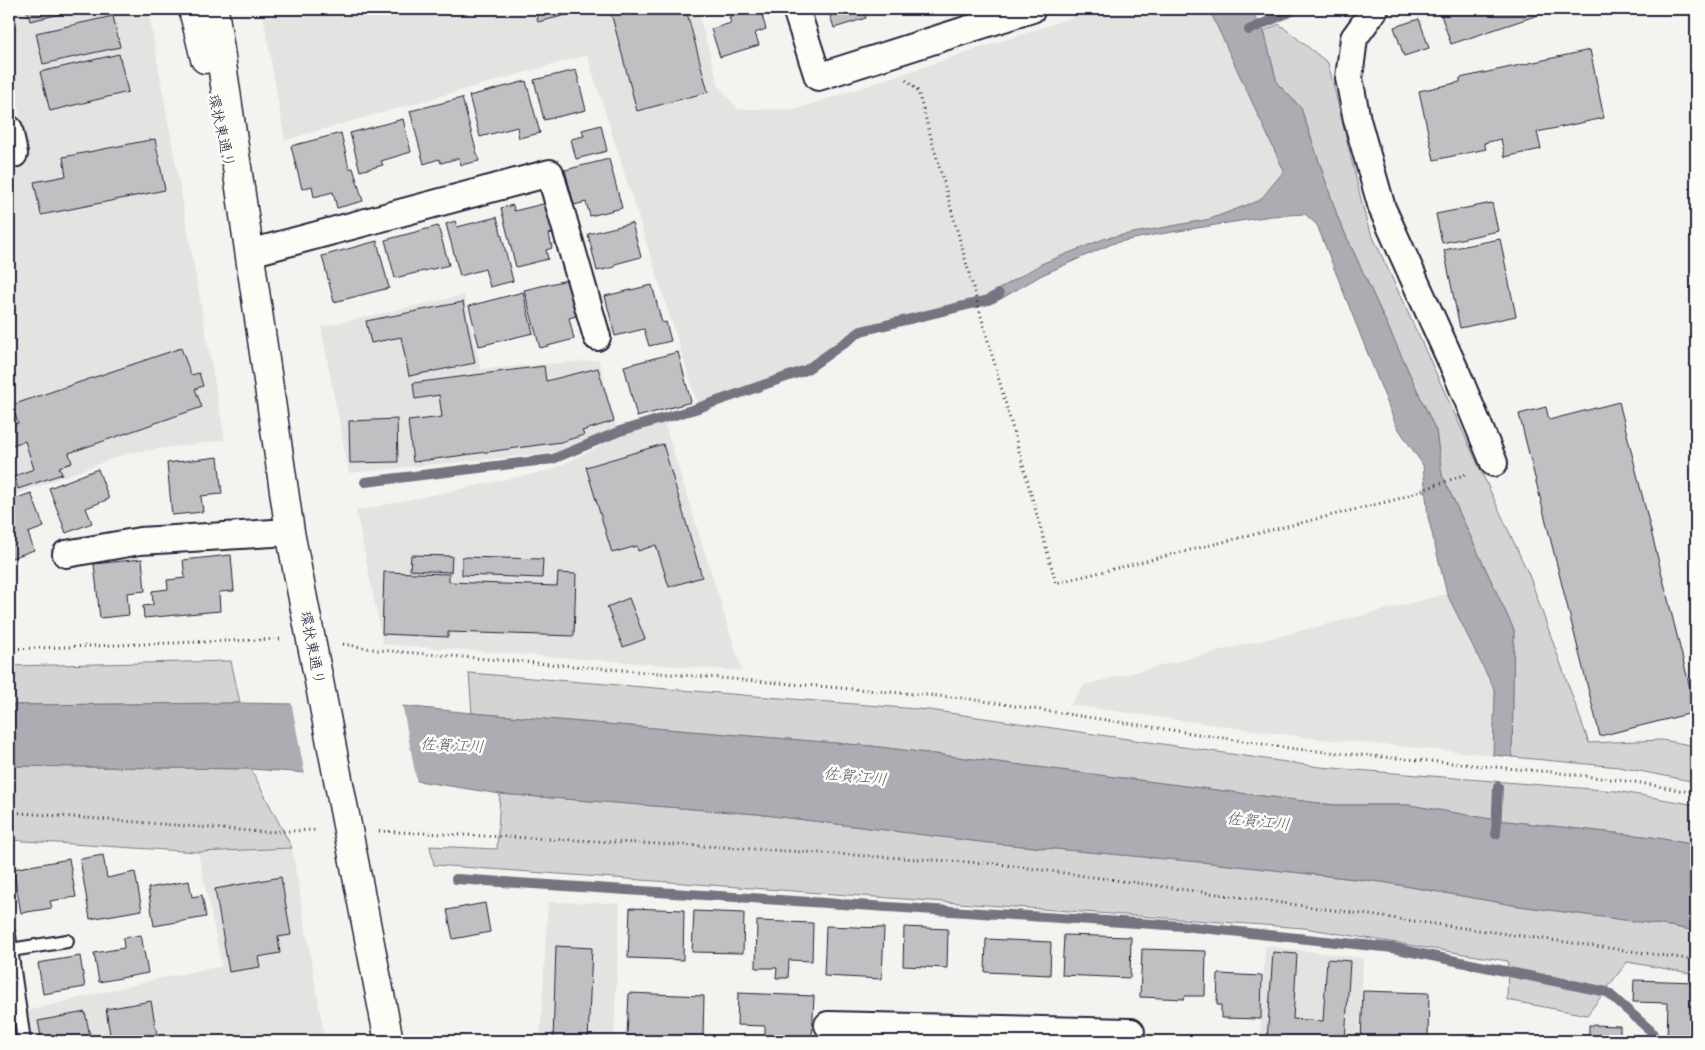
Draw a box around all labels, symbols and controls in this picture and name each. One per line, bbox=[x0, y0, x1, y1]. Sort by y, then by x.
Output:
street label: 環状東通り bbox=[203, 92, 239, 170]
street label: 環状東通り bbox=[296, 609, 328, 687]
water label: 佐賀江川 bbox=[420, 735, 484, 757]
water label: 佐賀江川 bbox=[822, 764, 888, 790]
water label: 佐賀江川 bbox=[1225, 809, 1291, 835]

